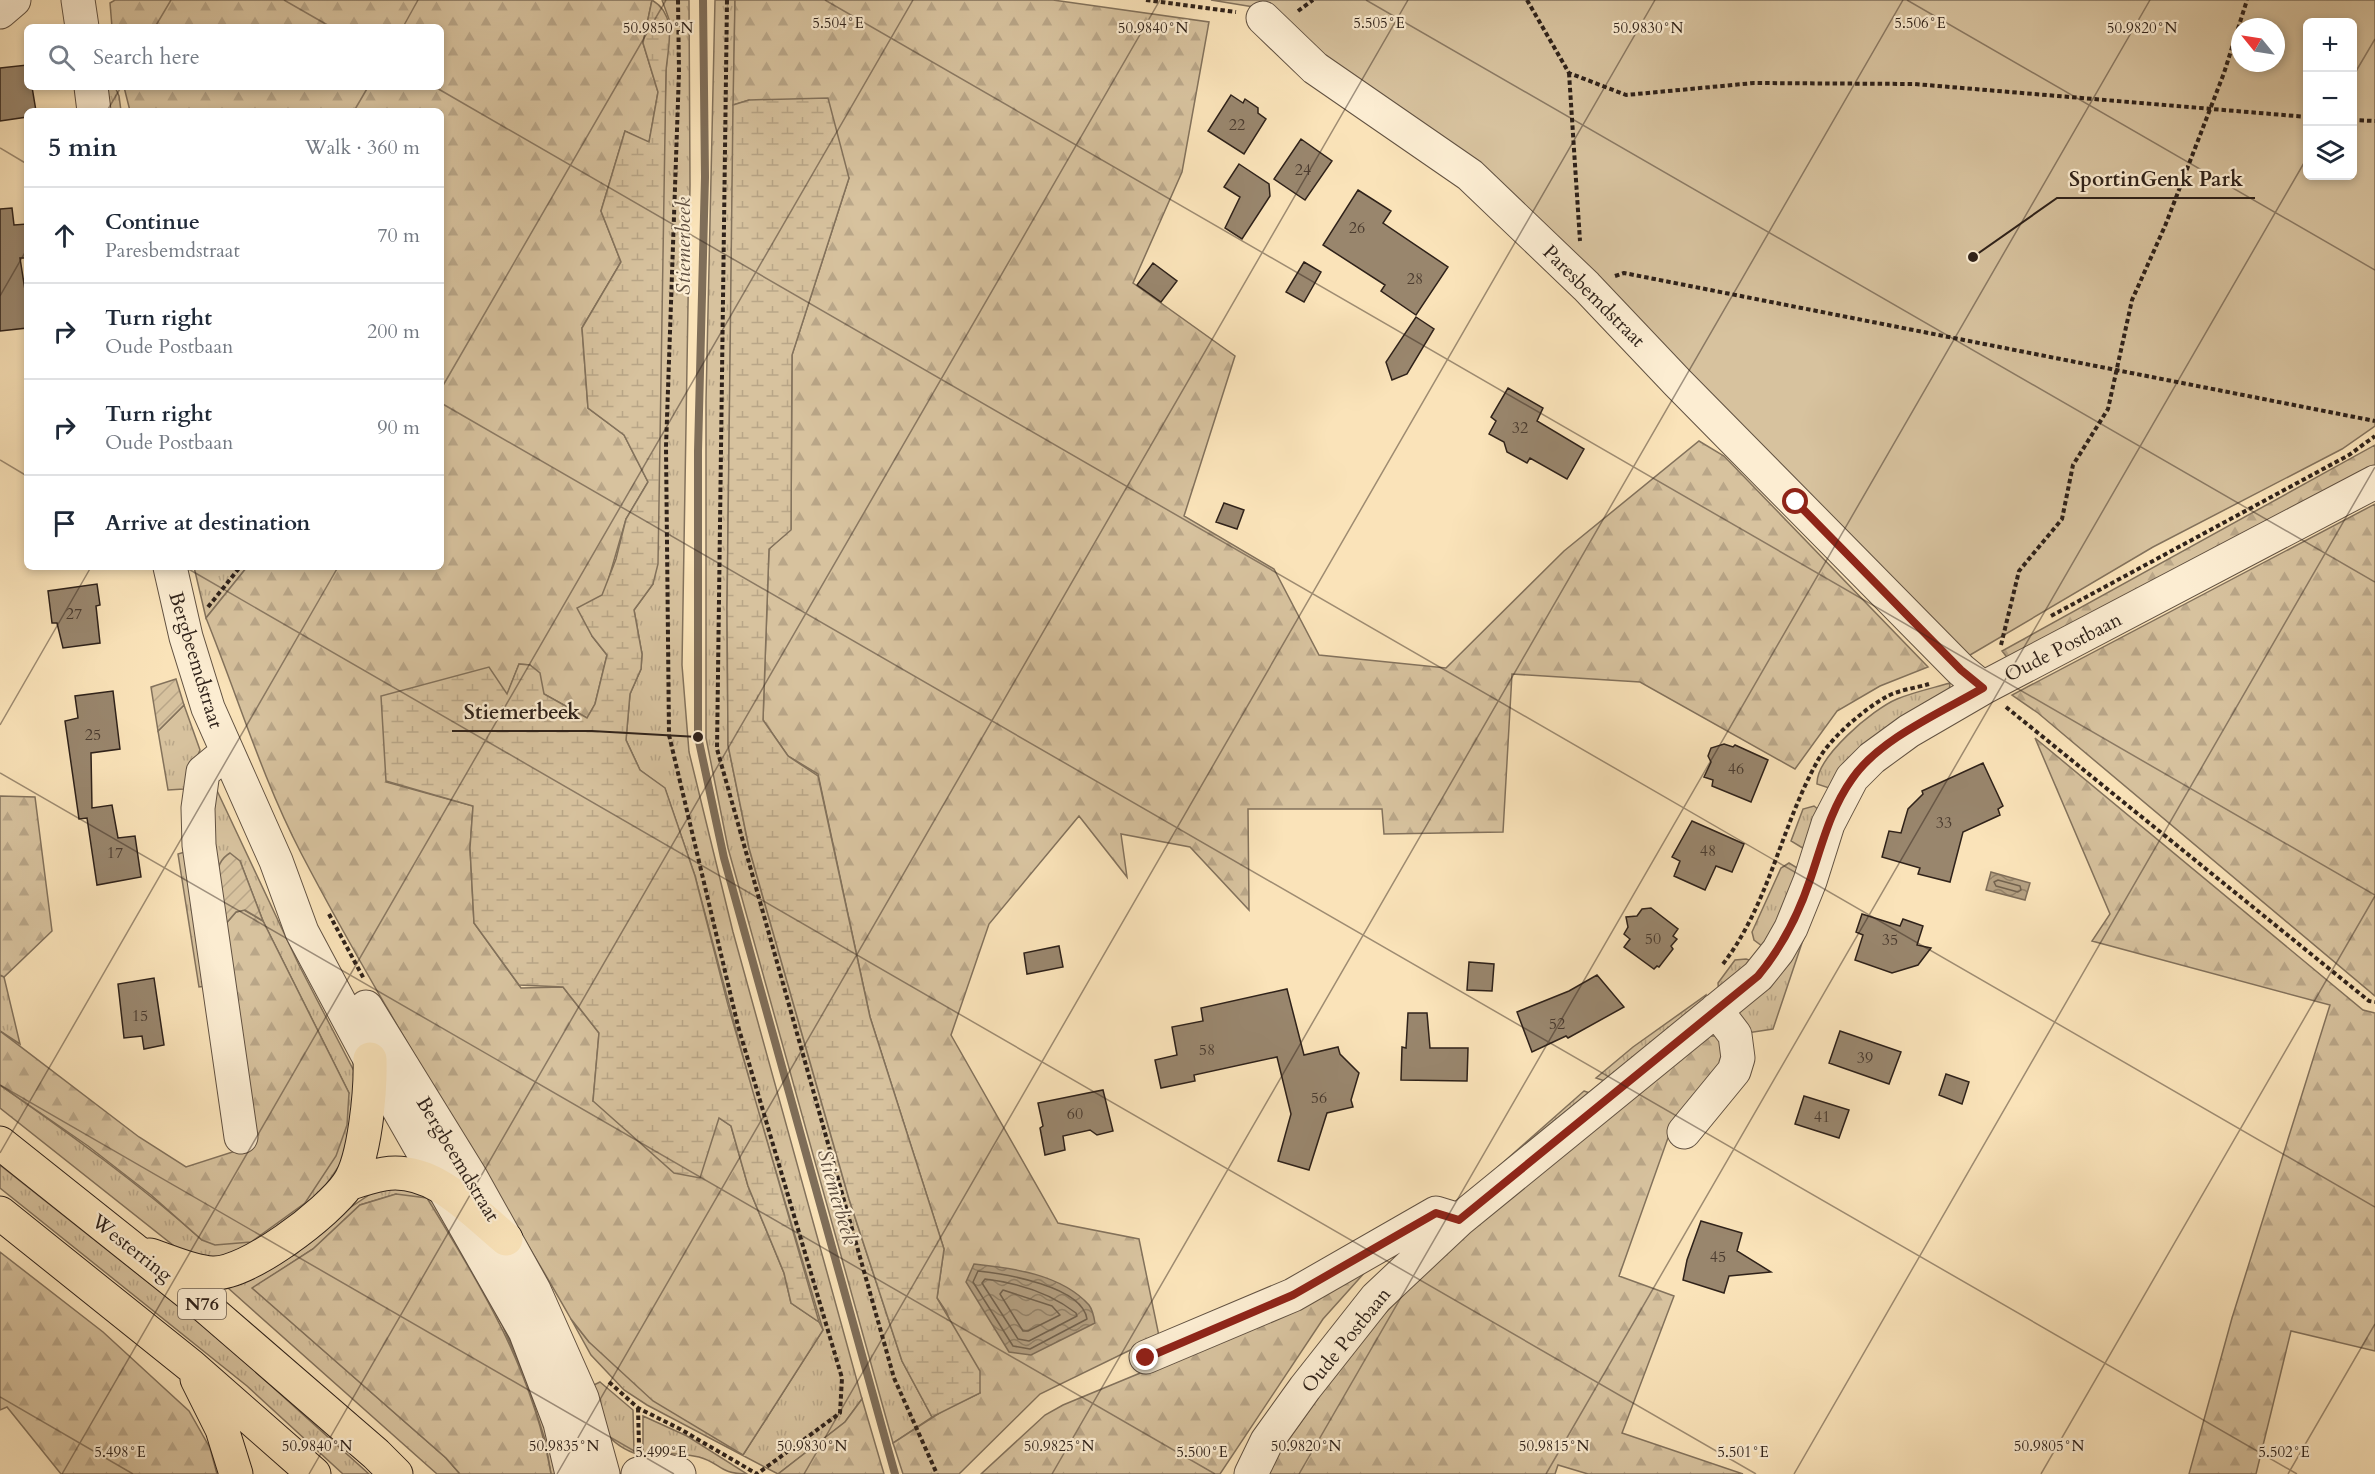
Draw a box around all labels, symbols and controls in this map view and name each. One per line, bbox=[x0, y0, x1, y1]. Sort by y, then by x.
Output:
text: 5.504°E bbox=[812, 13, 864, 33]
text: 5.505°E bbox=[1353, 13, 1405, 33]
text: 5.506°E bbox=[1894, 13, 1946, 33]
text: 50.9850°N bbox=[623, 18, 693, 38]
text: 50.9840°N bbox=[1118, 18, 1188, 38]
text: 50.9830°N bbox=[1613, 18, 1683, 38]
text: 50.9820°N bbox=[2107, 18, 2177, 38]
north arrow bbox=[2231, 18, 2285, 72]
map controls bbox=[2303, 18, 2357, 180]
button: + bbox=[2303, 18, 2357, 72]
search box bbox=[24, 24, 444, 90]
icon: search bbox=[45, 41, 78, 74]
text: Search here bbox=[93, 42, 200, 72]
button: − bbox=[2303, 72, 2357, 126]
house number: 22 bbox=[1229, 114, 1245, 136]
button: layers bbox=[2303, 126, 2357, 180]
text: 5 min bbox=[48, 130, 117, 165]
text: Walk · 360 m bbox=[305, 134, 420, 161]
house number: 24 bbox=[1295, 159, 1311, 181]
callout: SportinGenk Park bbox=[2057, 159, 2255, 198]
text: SportinGenk Park bbox=[2069, 165, 2243, 194]
water label: Stiemerbeek bbox=[669, 196, 698, 295]
text: Continue bbox=[105, 207, 200, 237]
house number: 26 bbox=[1349, 217, 1365, 239]
icon: ahead bbox=[48, 219, 81, 252]
text: 70 m bbox=[377, 222, 420, 249]
text: Paresbemdstraat bbox=[105, 237, 240, 264]
street label: Paresbemdstraat bbox=[1537, 239, 1652, 354]
house number: 28 bbox=[1407, 268, 1423, 290]
text: Turn right bbox=[105, 303, 212, 333]
icon: right bbox=[48, 315, 81, 348]
text: 200 m bbox=[367, 318, 420, 345]
text: Oude Postbaan bbox=[105, 333, 233, 360]
text: Turn right bbox=[105, 399, 212, 429]
icon: right bbox=[48, 411, 81, 444]
text: 90 m bbox=[377, 414, 420, 441]
house number: 32 bbox=[1512, 417, 1528, 439]
text: Oude Postbaan bbox=[105, 429, 233, 456]
route start bbox=[1782, 488, 1808, 514]
icon: arrive bbox=[48, 507, 81, 540]
text: Arrive at destination bbox=[105, 508, 310, 538]
street label: Bergbeemdstraat bbox=[162, 588, 230, 732]
house number: 27 bbox=[66, 603, 82, 625]
street label: Oude Postbaan bbox=[2000, 606, 2127, 688]
callout: Stiemerbeek bbox=[452, 692, 592, 731]
text: Stiemerbeek bbox=[464, 698, 580, 727]
house number: 25 bbox=[85, 724, 101, 746]
house number: 46 bbox=[1728, 758, 1744, 780]
house number: 33 bbox=[1936, 812, 1952, 834]
house number: 48 bbox=[1700, 840, 1716, 862]
house number: 17 bbox=[107, 842, 123, 864]
house number: 50 bbox=[1645, 928, 1661, 950]
house number: 35 bbox=[1882, 929, 1898, 951]
house number: 15 bbox=[132, 1005, 148, 1027]
house number: 52 bbox=[1549, 1013, 1565, 1035]
house number: 58 bbox=[1199, 1039, 1215, 1061]
house number: 39 bbox=[1857, 1047, 1873, 1069]
house number: 56 bbox=[1311, 1087, 1327, 1109]
street label: Bergbeemdstraat bbox=[410, 1091, 506, 1227]
house number: 60 bbox=[1067, 1103, 1083, 1125]
house number: 41 bbox=[1814, 1106, 1830, 1128]
water label: Stiemerbeek bbox=[810, 1146, 865, 1249]
street label: Westerring bbox=[85, 1207, 179, 1289]
house number: 45 bbox=[1710, 1246, 1726, 1268]
street label: Oude Postbaan bbox=[1295, 1281, 1397, 1398]
road number: N76 bbox=[178, 1289, 226, 1319]
route end bbox=[1132, 1344, 1158, 1370]
text: 50.9840°N bbox=[282, 1436, 352, 1456]
text: 50.9835°N bbox=[529, 1436, 599, 1456]
text: 50.9830°N bbox=[777, 1436, 847, 1456]
text: 50.9825°N bbox=[1024, 1436, 1094, 1456]
text: 50.9820°N bbox=[1271, 1436, 1341, 1456]
text: 50.9815°N bbox=[1519, 1436, 1589, 1456]
text: 50.9805°N bbox=[2014, 1436, 2084, 1456]
text: 5.498°E bbox=[94, 1442, 146, 1462]
text: 5.499°E bbox=[635, 1442, 687, 1462]
text: 5.500°E bbox=[1176, 1442, 1228, 1462]
text: 5.501°E bbox=[1717, 1442, 1769, 1462]
text: 5.502°E bbox=[2258, 1442, 2310, 1462]

